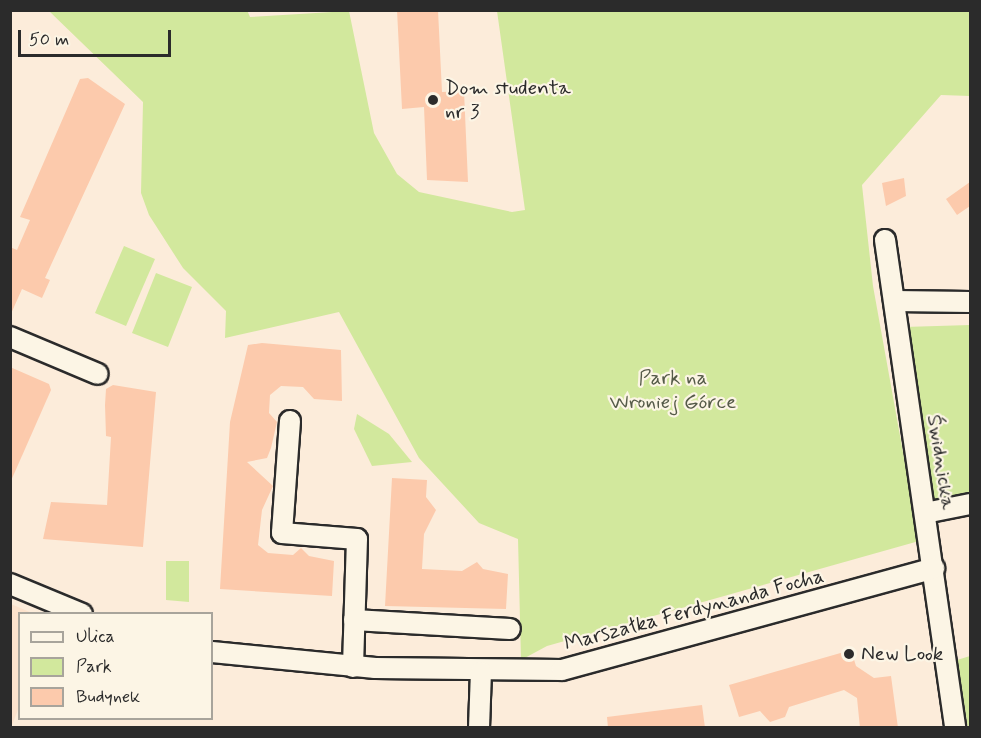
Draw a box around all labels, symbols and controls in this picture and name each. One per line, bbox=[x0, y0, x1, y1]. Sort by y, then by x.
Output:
scale bar bbox=[21, 18, 174, 56]
text: 50 m bbox=[29, 28, 69, 52]
place label: Dom studenta nr 3 bbox=[445, 75, 571, 125]
marker: Dom studenta nr 3 bbox=[426, 93, 440, 107]
park label: Park na Wroniej Górce bbox=[610, 365, 736, 415]
street label: Świdnicka bbox=[921, 413, 961, 511]
street label: Marszałka Ferdynanda Focha bbox=[561, 563, 827, 657]
legend bbox=[18, 612, 213, 720]
text: Ulica bbox=[76, 625, 115, 649]
place label: New Look bbox=[861, 641, 946, 667]
marker: New Look bbox=[842, 647, 856, 661]
text: Park bbox=[76, 655, 112, 679]
text: Budynek bbox=[76, 685, 140, 709]

